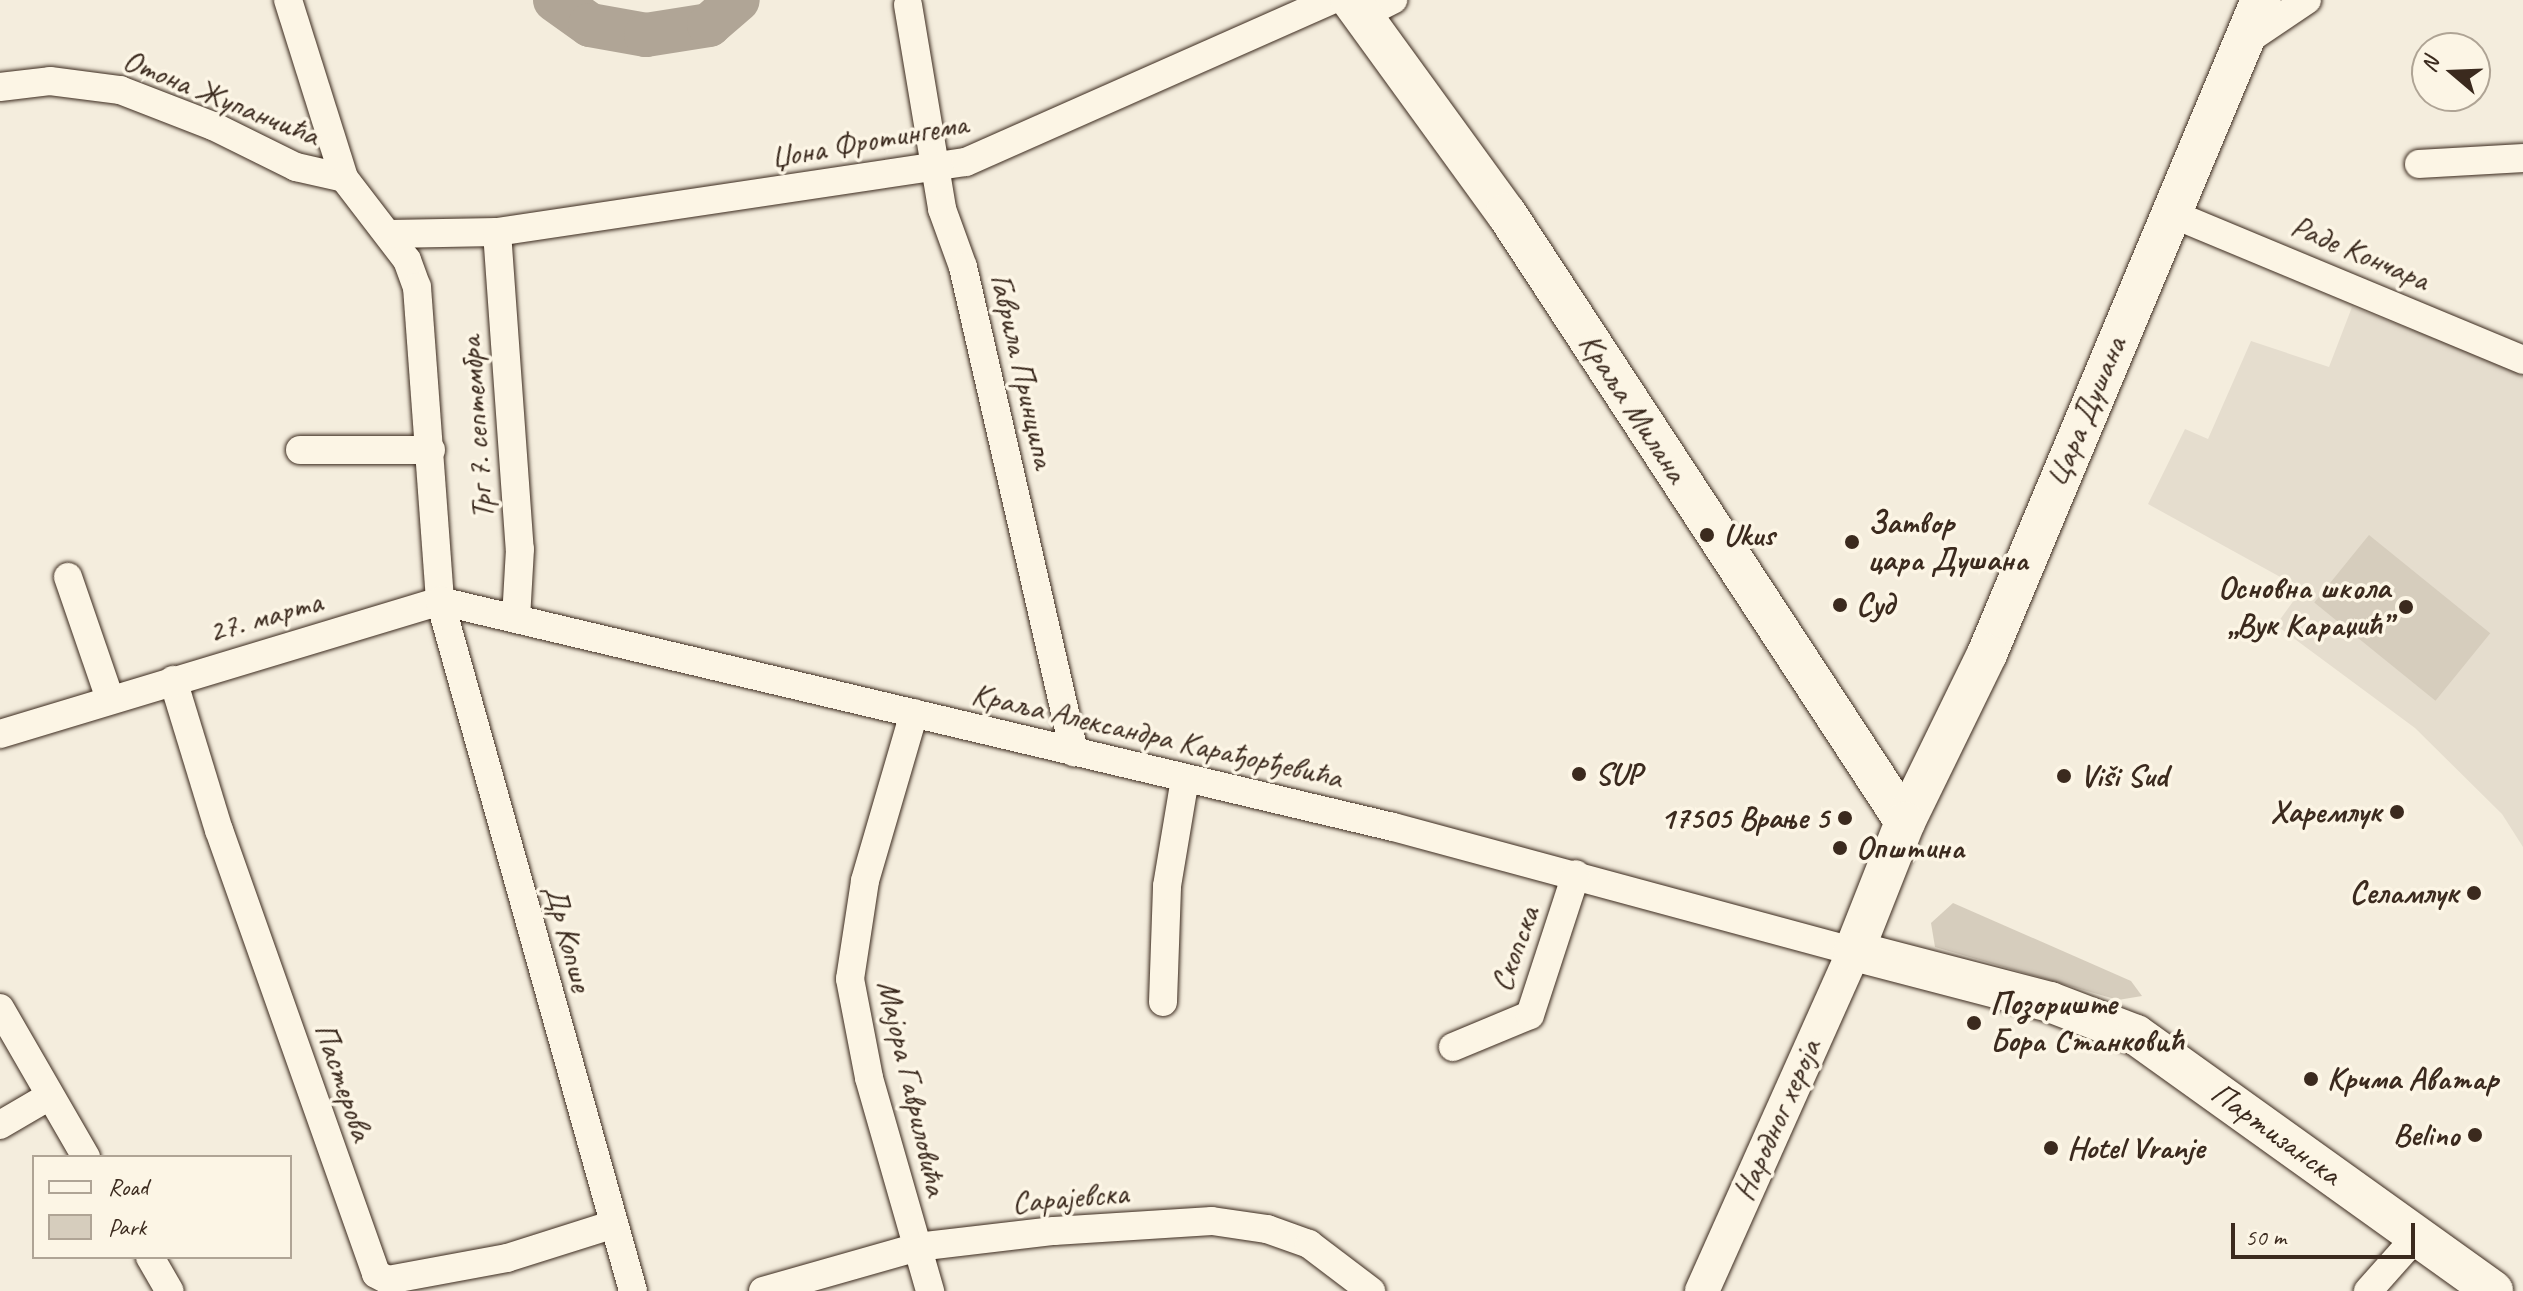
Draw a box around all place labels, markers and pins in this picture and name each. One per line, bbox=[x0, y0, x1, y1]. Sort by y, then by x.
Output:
place label: Затвор цара Душана bbox=[1868, 505, 2028, 580]
place label: Ukus bbox=[1723, 516, 1774, 554]
marker: Ukus bbox=[1698, 526, 1716, 544]
marker: Затвор цара Душана bbox=[1843, 533, 1861, 551]
place label: Основна школа „Вук Караџић” bbox=[2221, 570, 2390, 645]
place label: Суд bbox=[1856, 586, 1894, 624]
marker: Суд bbox=[1831, 596, 1849, 614]
marker: Основна школа „Вук Караџић” bbox=[2397, 598, 2415, 616]
place label: SUP bbox=[1595, 755, 1641, 793]
place label: Viši Sud bbox=[2080, 757, 2167, 795]
marker: SUP bbox=[1570, 765, 1588, 783]
marker: Viši Sud bbox=[2055, 767, 2073, 785]
place label: Харемлук bbox=[2271, 793, 2381, 831]
place label: 17505 Врање 5 bbox=[1660, 799, 1829, 837]
marker: Харемлук bbox=[2388, 803, 2406, 821]
marker: 17505 Врање 5 bbox=[1836, 809, 1854, 827]
place label: Општина bbox=[1856, 829, 1964, 867]
marker: Општина bbox=[1831, 839, 1849, 857]
place label: Селамлук bbox=[2350, 874, 2458, 912]
marker: Селамлук bbox=[2465, 884, 2483, 902]
place label: Позориште Бора Станковић bbox=[1990, 986, 2179, 1061]
marker: Позориште Бора Станковић bbox=[1965, 1014, 1983, 1032]
place label: Крчма Аватар bbox=[2327, 1060, 2499, 1098]
marker: Крчма Аватар bbox=[2302, 1070, 2320, 1088]
place label: Belino bbox=[2393, 1116, 2459, 1154]
marker: Belino bbox=[2466, 1126, 2484, 1144]
place label: Hotel Vranje bbox=[2067, 1129, 2205, 1167]
marker: Hotel Vranje bbox=[2042, 1139, 2060, 1157]

